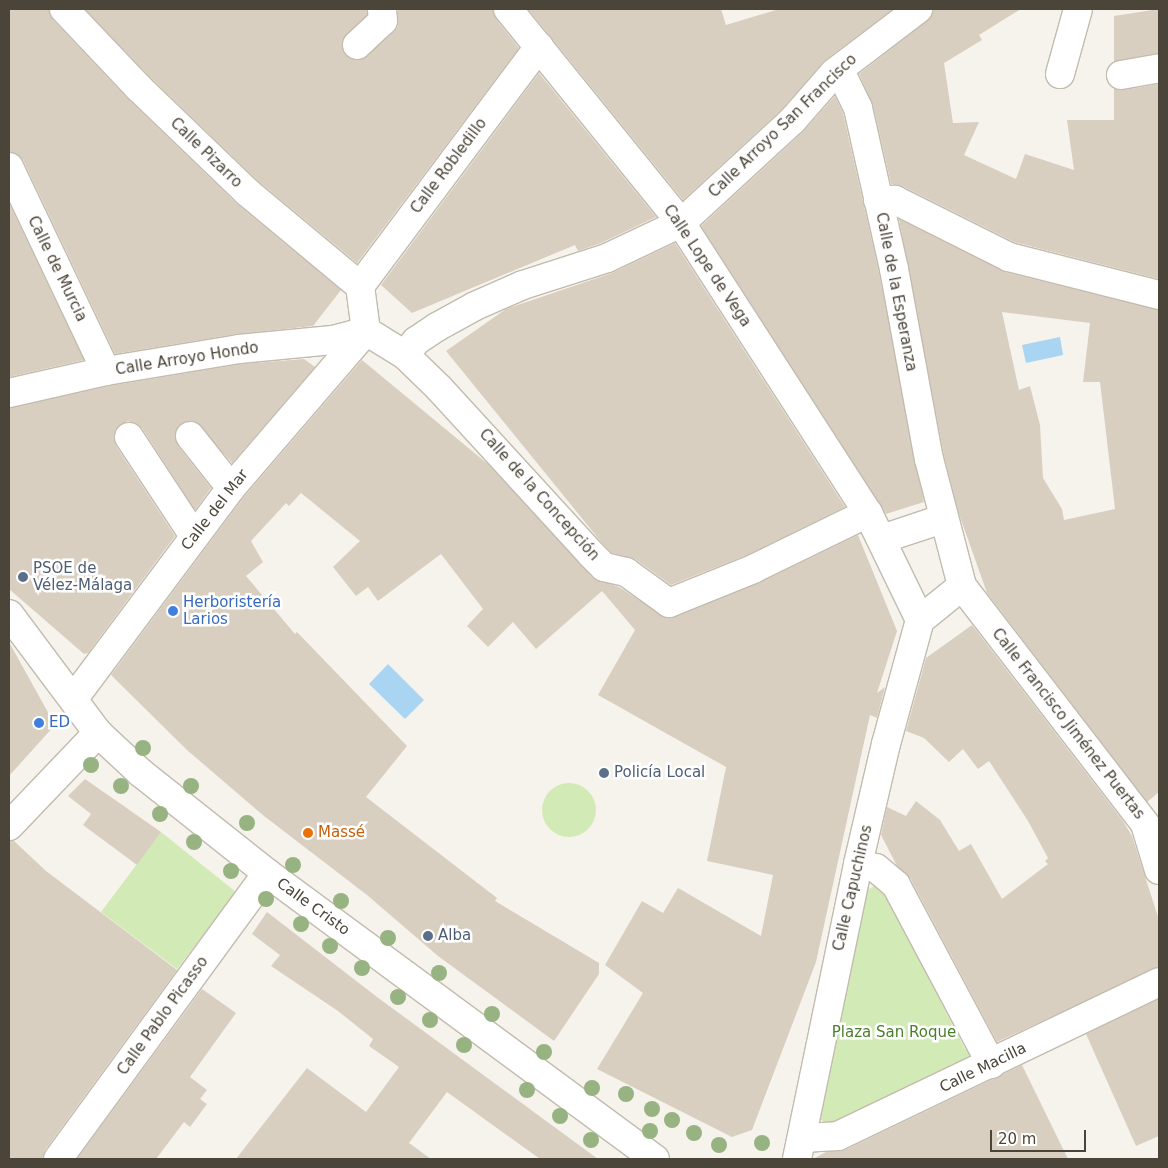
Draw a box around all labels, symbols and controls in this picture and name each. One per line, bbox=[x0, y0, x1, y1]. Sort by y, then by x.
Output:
street label: Calle Arroyo San Francisco bbox=[705, 50, 861, 202]
street label: Calle Pizarro bbox=[166, 114, 246, 192]
street label: Calle Robledillo bbox=[407, 115, 491, 217]
street label: Calle Lope de Vega bbox=[659, 202, 755, 330]
street label: Calle de la Esperanza bbox=[872, 211, 920, 373]
street label: Calle de Murcia bbox=[24, 213, 90, 325]
street label: Calle Arroyo Hondo bbox=[114, 339, 260, 379]
street label: Calle de la Concepción bbox=[475, 425, 603, 565]
street label: Calle del Mar bbox=[178, 466, 252, 554]
place label: PSOE de Vélez-Málaga bbox=[33, 559, 132, 594]
marker: PSOE de Vélez-Málaga bbox=[17, 571, 29, 583]
place label: Herboristería Larios bbox=[183, 593, 281, 628]
marker: Herboristería Larios bbox=[167, 605, 179, 617]
street label: Calle Francisco Jiménez Puertas bbox=[988, 625, 1148, 823]
place label: ED bbox=[49, 714, 70, 732]
marker: ED bbox=[33, 717, 45, 729]
place label: Policía Local bbox=[614, 764, 705, 782]
marker: Policía Local bbox=[598, 767, 610, 779]
street label: Calle Capuchinos bbox=[830, 823, 876, 953]
place label: Massé bbox=[318, 824, 365, 842]
marker: Massé bbox=[302, 827, 314, 839]
street label: Calle Cristo bbox=[273, 875, 353, 939]
place label: Alba bbox=[438, 927, 471, 945]
marker: Alba bbox=[422, 930, 434, 942]
street label: Calle Pablo Picasso bbox=[114, 953, 212, 1079]
park label: Plaza San Roque bbox=[832, 1024, 956, 1042]
street label: Calle Macilla bbox=[937, 1039, 1029, 1097]
scale bar bbox=[993, 1120, 1089, 1152]
text: 20 m bbox=[998, 1130, 1036, 1148]

